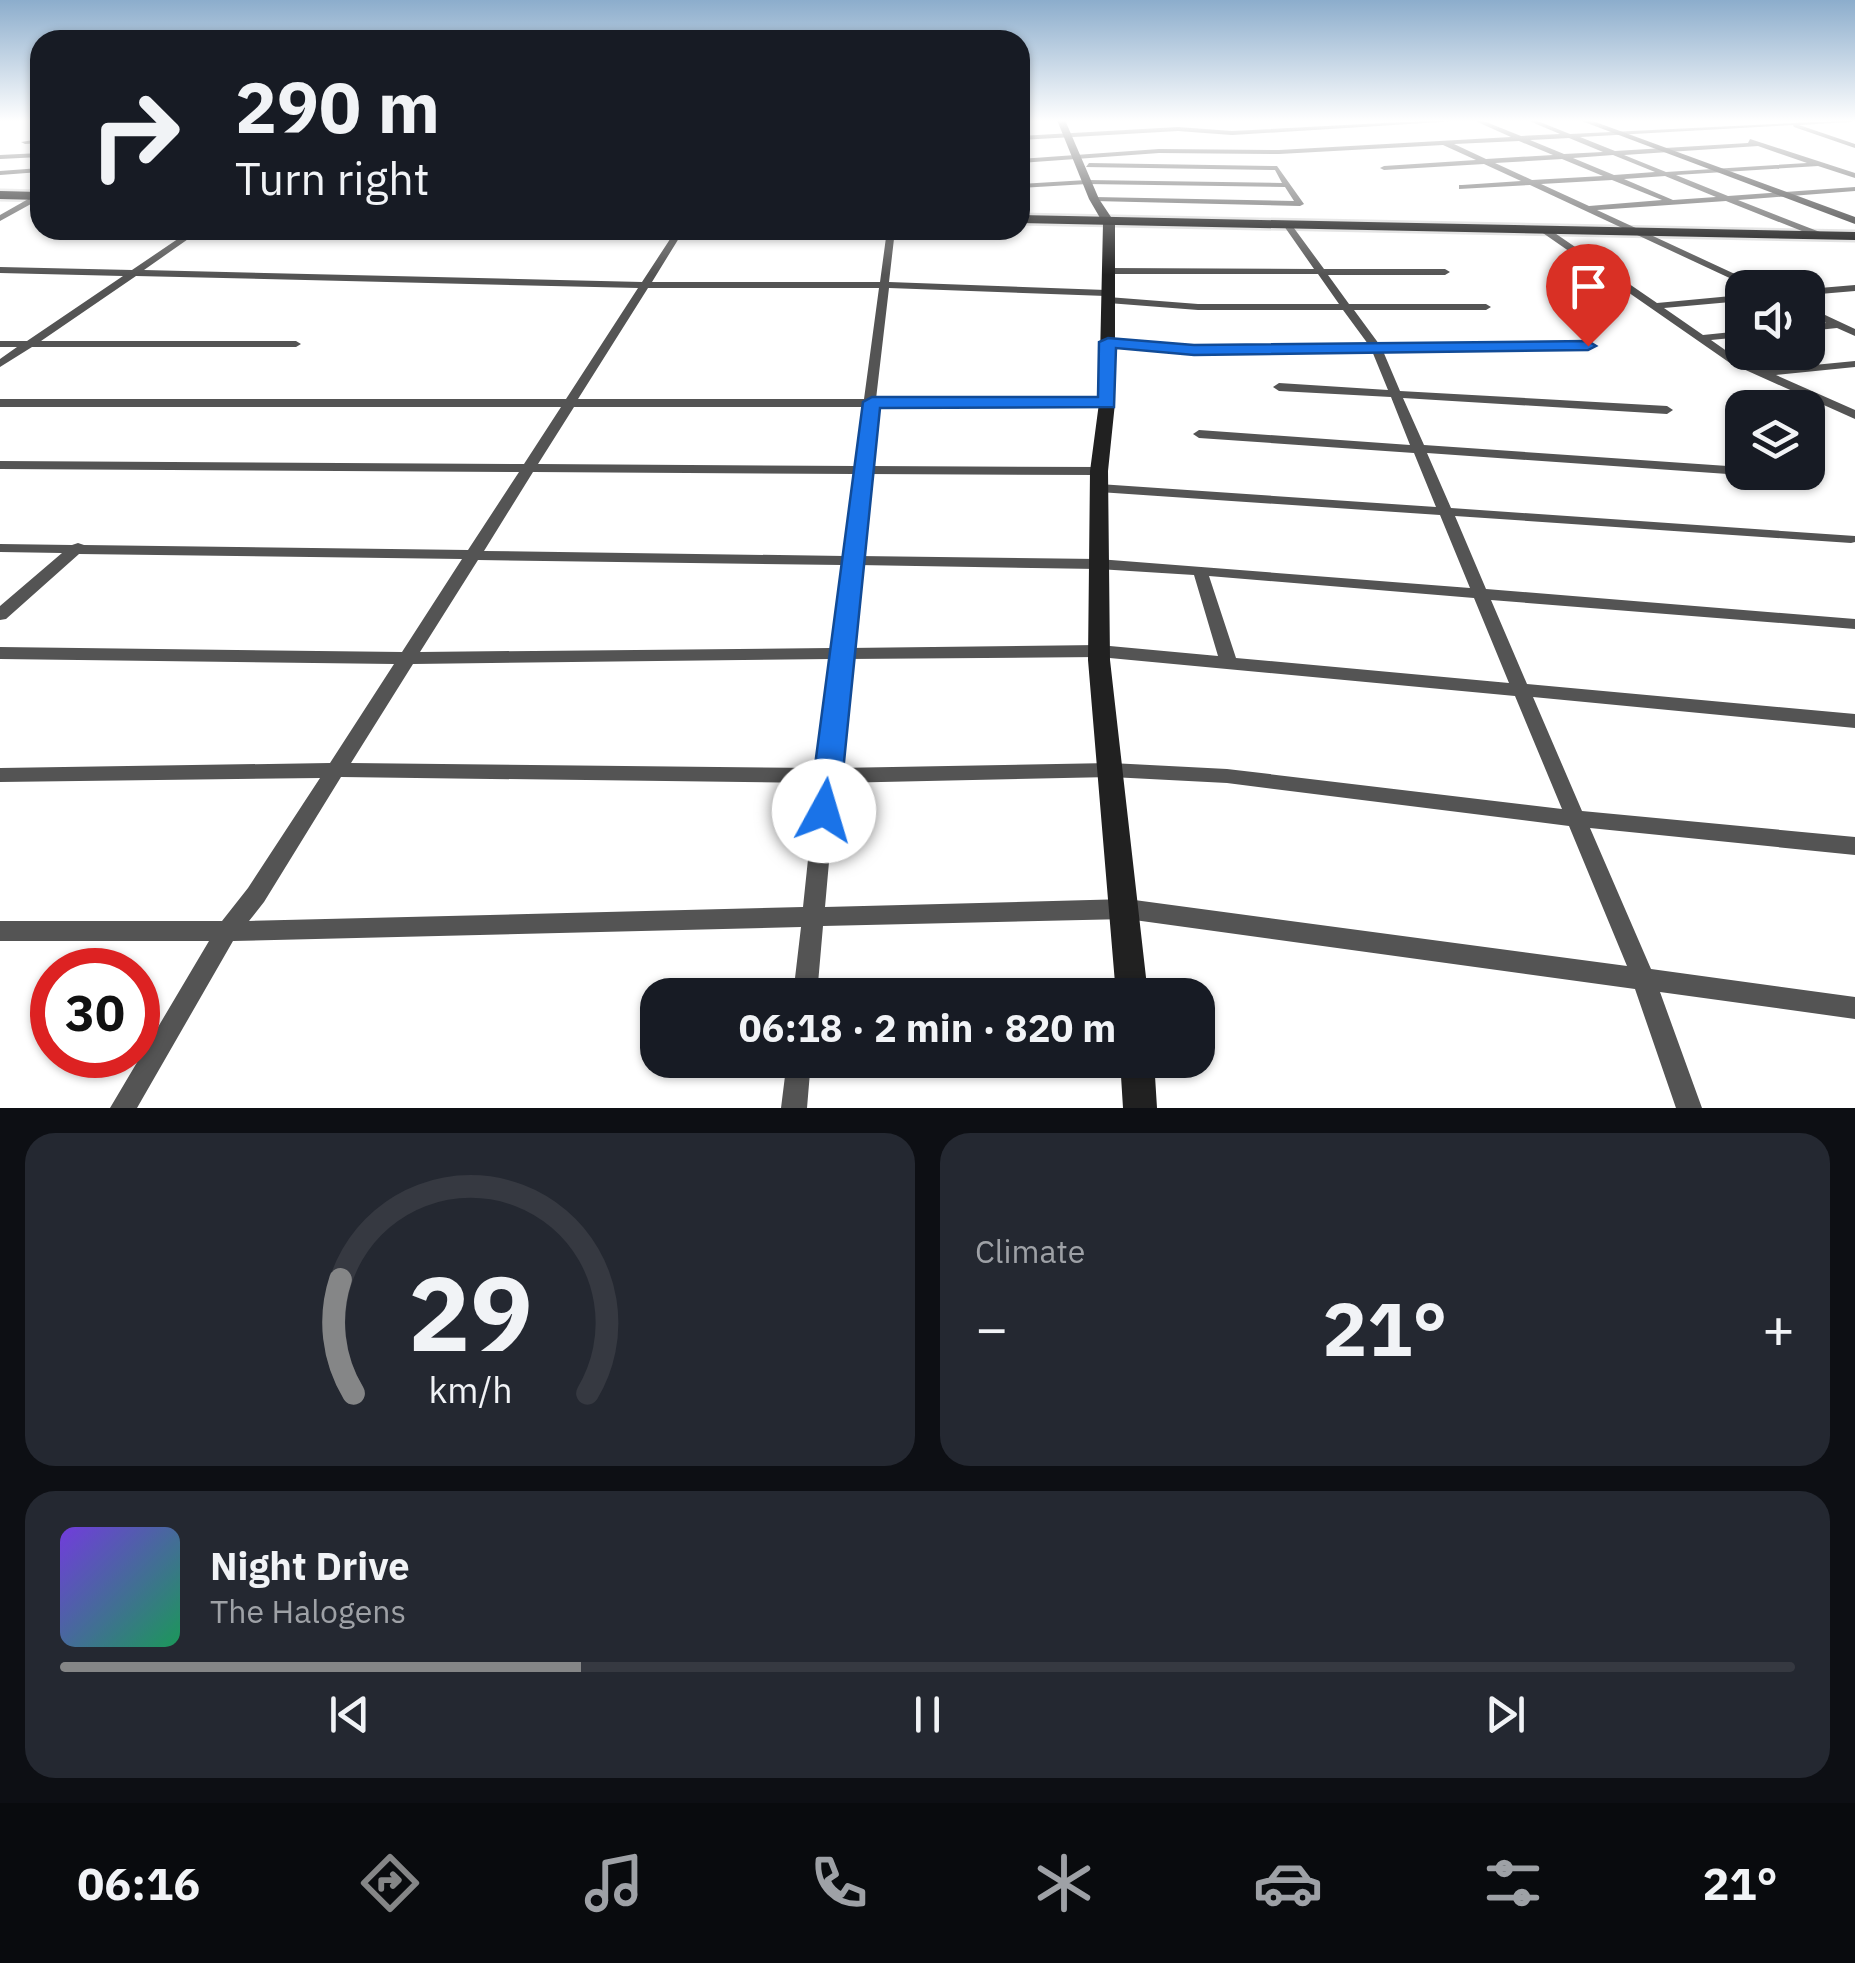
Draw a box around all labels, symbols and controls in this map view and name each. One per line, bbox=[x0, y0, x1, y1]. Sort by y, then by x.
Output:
text: 290 m bbox=[235, 61, 440, 152]
icon: right bbox=[70, 70, 200, 200]
text: Turn right bbox=[235, 149, 430, 207]
pin bbox=[1546, 244, 1631, 347]
icon: arrive bbox=[1561, 259, 1616, 314]
map controls bbox=[1725, 270, 1825, 490]
button: sound bbox=[1725, 270, 1825, 370]
button: layers bbox=[1725, 390, 1825, 490]
position arrow bbox=[772, 759, 876, 863]
speed limit sign: 30 bbox=[30, 948, 160, 1078]
text: 06:18 · 2 min · 820 m bbox=[739, 1003, 1116, 1052]
text: Climate bbox=[975, 1230, 1085, 1272]
text: 29 bbox=[408, 1244, 532, 1380]
text: 21° bbox=[1322, 1279, 1448, 1377]
text: − bbox=[975, 1292, 1008, 1363]
text: + bbox=[1762, 1292, 1795, 1363]
text: km/h bbox=[428, 1366, 512, 1413]
text: Night Drive bbox=[210, 1541, 410, 1590]
text: The Halogens bbox=[210, 1590, 406, 1632]
icon: previous bbox=[322, 1687, 377, 1742]
icon: pause bbox=[900, 1687, 955, 1742]
icon: next bbox=[1478, 1687, 1533, 1742]
icon: directions bbox=[355, 1848, 425, 1918]
icon: music bbox=[579, 1848, 649, 1918]
icon: phone bbox=[804, 1848, 874, 1918]
icon: climate bbox=[1029, 1848, 1099, 1918]
icon: car bbox=[1253, 1848, 1323, 1918]
icon: filters bbox=[1478, 1848, 1548, 1918]
text: 06:16 bbox=[77, 1854, 200, 1912]
text: 21° bbox=[1702, 1854, 1778, 1912]

